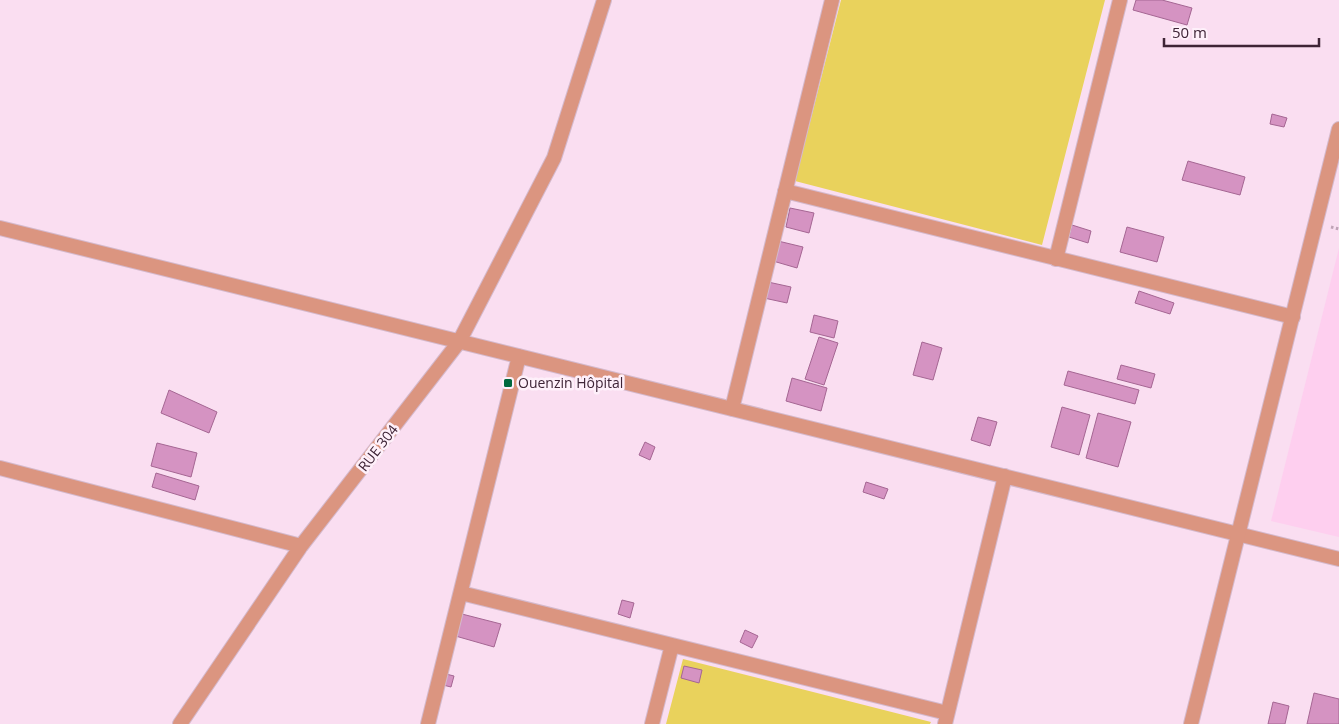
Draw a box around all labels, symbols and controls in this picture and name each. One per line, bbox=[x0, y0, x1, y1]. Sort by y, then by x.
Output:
scale bar bbox=[1164, 15, 1319, 47]
text: 50 m bbox=[1172, 22, 1207, 42]
place label: Ouenzin Hôpital bbox=[518, 373, 623, 392]
marker: Ouenzin Hôpital bbox=[502, 377, 514, 389]
street label: RUE 304 bbox=[353, 420, 402, 475]

